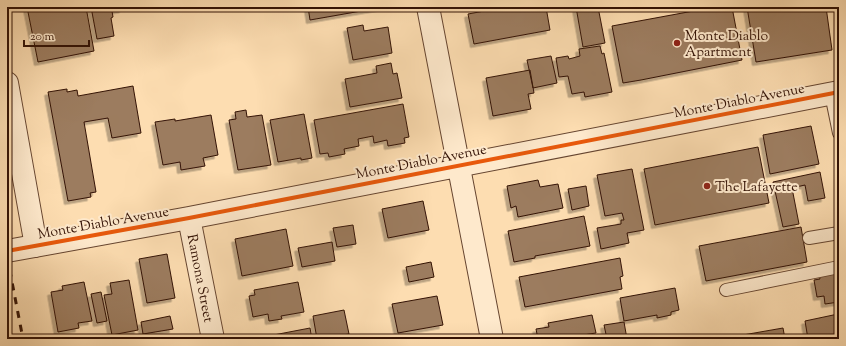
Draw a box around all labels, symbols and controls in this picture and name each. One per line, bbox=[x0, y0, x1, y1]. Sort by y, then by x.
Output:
scale bar bbox=[24, 22, 89, 48]
place label: Monte Diablo Apartment bbox=[685, 27, 768, 63]
text: 20 m bbox=[30, 28, 55, 46]
marker: Monte Diablo Apartment bbox=[672, 38, 682, 48]
street label: Monte Diablo Avenue bbox=[672, 79, 807, 124]
street label: Monte Diablo Avenue bbox=[354, 140, 489, 185]
place label: The Lafayette bbox=[715, 178, 798, 198]
marker: The Lafayette bbox=[702, 181, 712, 191]
street label: Monte Diablo Avenue bbox=[36, 203, 171, 245]
street label: Ramona Street bbox=[181, 233, 217, 324]

